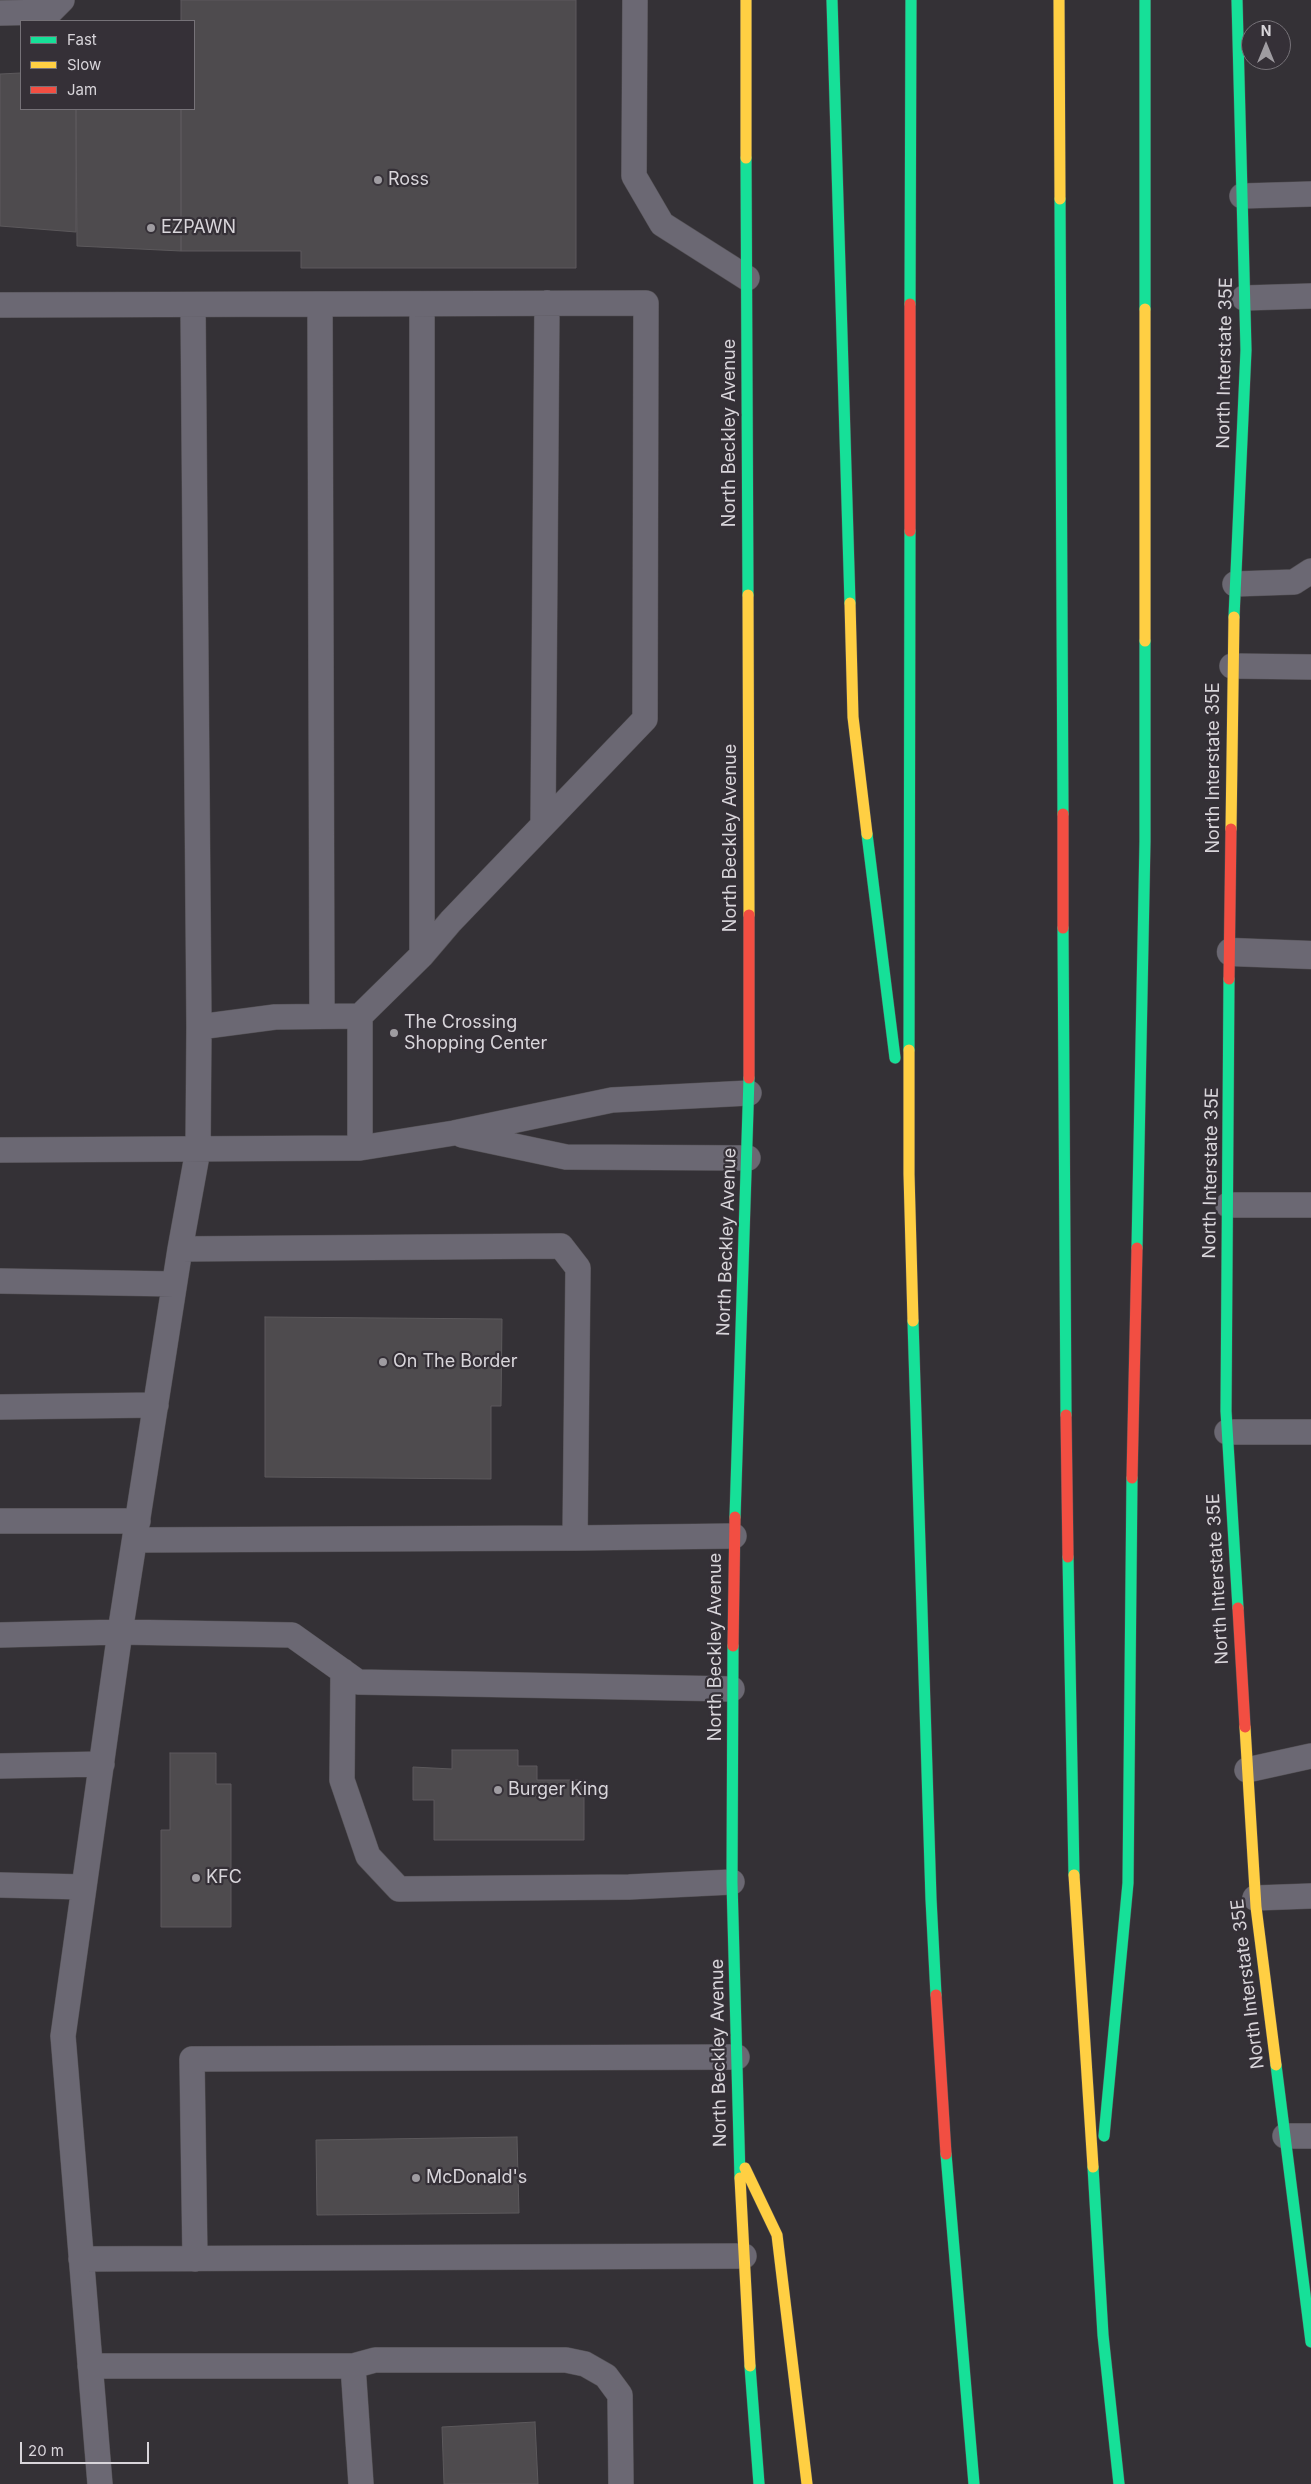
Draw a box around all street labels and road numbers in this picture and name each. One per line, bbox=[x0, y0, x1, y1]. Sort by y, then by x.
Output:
street label: North Interstate 35E bbox=[1213, 277, 1237, 449]
street label: North Beckley Avenue bbox=[719, 339, 741, 527]
street label: North Interstate 35E bbox=[1203, 682, 1225, 854]
street label: North Beckley Avenue bbox=[720, 744, 742, 932]
street label: North Interstate 35E bbox=[1199, 1087, 1223, 1259]
street label: North Beckley Avenue bbox=[713, 1148, 741, 1336]
street label: North Interstate 35E bbox=[1203, 1493, 1233, 1665]
street label: North Beckley Avenue bbox=[705, 1553, 727, 1741]
street label: North Interstate 35E bbox=[1227, 1898, 1269, 2070]
street label: North Beckley Avenue bbox=[707, 1959, 731, 2147]

